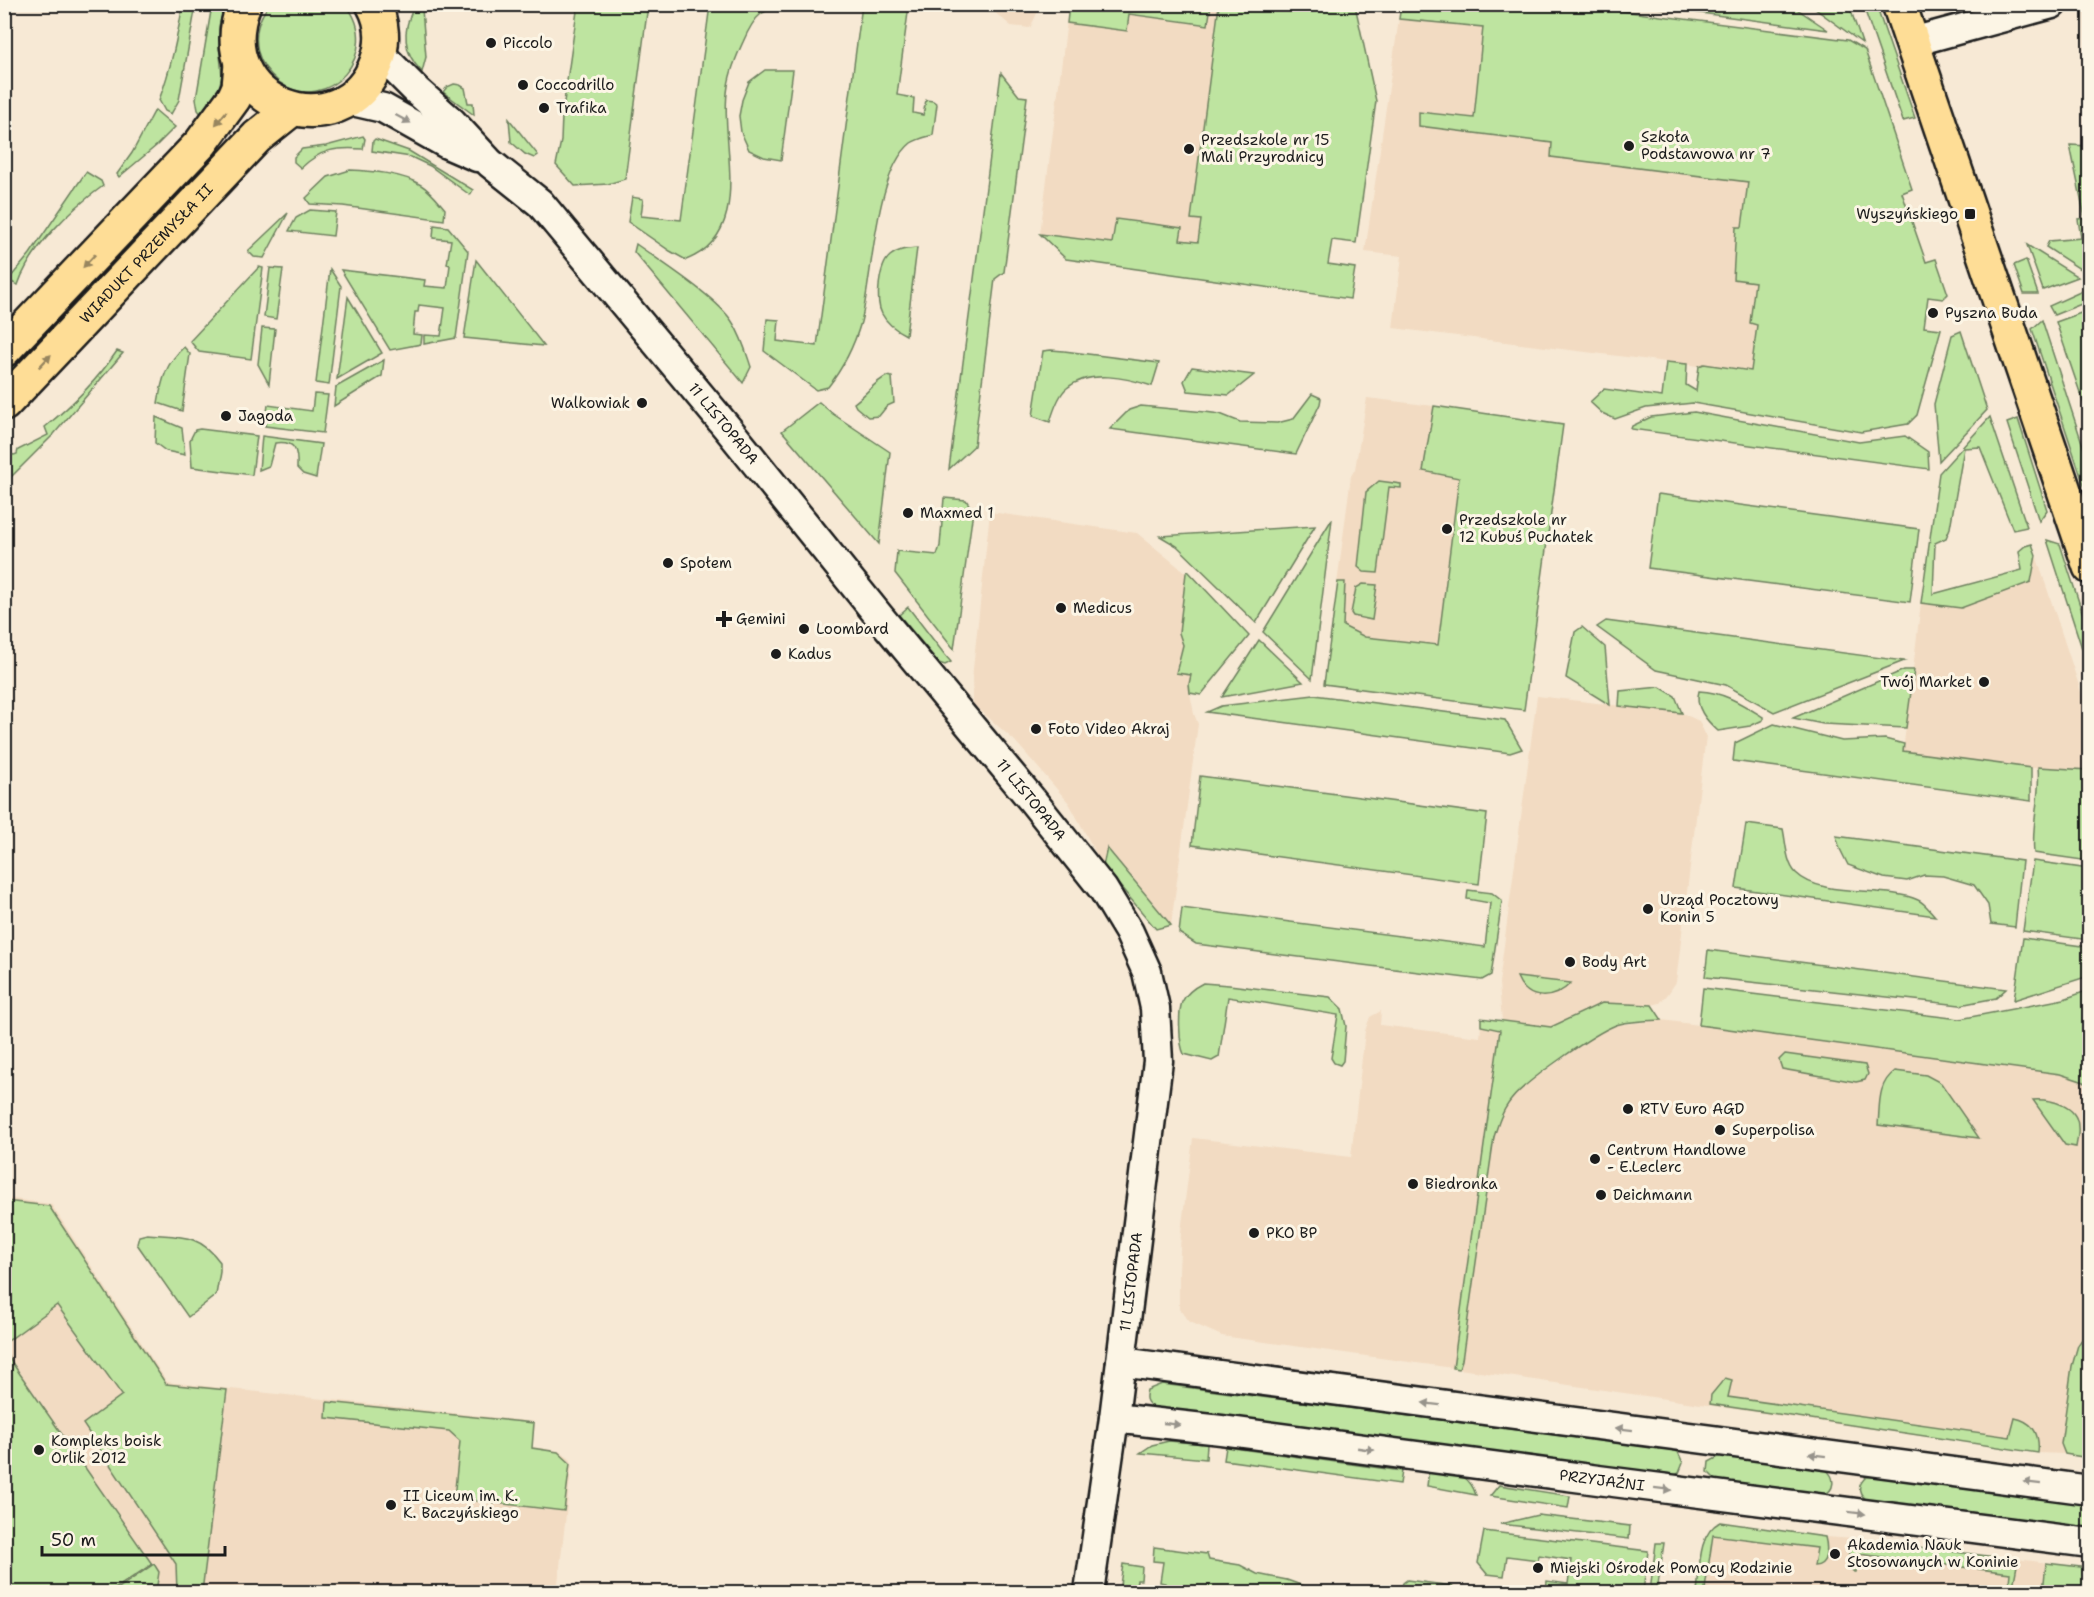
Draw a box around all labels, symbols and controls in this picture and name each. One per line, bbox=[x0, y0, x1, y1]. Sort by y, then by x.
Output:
place label: Piccolo bbox=[503, 33, 553, 53]
marker: Piccolo bbox=[484, 36, 498, 50]
place label: Coccodrillo bbox=[535, 75, 614, 95]
marker: Coccodrillo bbox=[516, 78, 530, 92]
place label: Trafika bbox=[556, 98, 607, 118]
marker: Trafika bbox=[537, 101, 551, 115]
one-way arrow bbox=[216, 110, 228, 125]
one-way arrow bbox=[395, 114, 412, 124]
place label: Szkoła Podstawowa nr 7 bbox=[1641, 127, 1771, 164]
place label: Przedszkole nr 15 Mali Przyrodnicy bbox=[1201, 130, 1330, 167]
marker: Szkoła Podstawowa nr 7 bbox=[1622, 139, 1636, 153]
marker: Przedszkole nr 15 Mali Przyrodnicy bbox=[1182, 142, 1196, 156]
street label: WIADUKT PRZEMYSŁA II bbox=[75, 180, 217, 328]
place label: Wyszyńskiego bbox=[1856, 204, 1958, 224]
marker: Wyszyńskiego bbox=[1963, 207, 1977, 221]
one-way arrow bbox=[83, 254, 97, 268]
place label: Pyszna Buda bbox=[1945, 303, 2038, 323]
marker: Pyszna Buda bbox=[1926, 306, 1940, 320]
one-way arrow bbox=[38, 354, 52, 369]
street label: 11 LISTOPADA bbox=[684, 379, 763, 469]
place label: Walkowiak bbox=[551, 393, 630, 413]
marker: Walkowiak bbox=[635, 396, 649, 410]
place label: Jagoda bbox=[238, 406, 294, 426]
marker: Jagoda bbox=[219, 409, 233, 423]
place label: Maxmed 1 bbox=[920, 503, 994, 523]
marker: Maxmed 1 bbox=[901, 506, 915, 520]
place label: Przedszkole nr 12 Kubuś Puchatek bbox=[1459, 510, 1593, 547]
marker: Przedszkole nr 12 Kubuś Puchatek bbox=[1440, 522, 1454, 536]
place label: Społem bbox=[680, 553, 732, 573]
marker: Społem bbox=[661, 556, 675, 570]
place label: Medicus bbox=[1073, 598, 1132, 618]
marker: Medicus bbox=[1054, 601, 1068, 615]
place label: Gemini bbox=[736, 609, 786, 629]
marker: Gemini bbox=[717, 612, 731, 626]
place label: Loombard bbox=[816, 619, 889, 639]
marker: Loombard bbox=[797, 622, 811, 636]
place label: Kadus bbox=[788, 644, 832, 664]
marker: Kadus bbox=[769, 647, 783, 661]
place label: Twój Market bbox=[1880, 672, 1972, 692]
marker: Twój Market bbox=[1977, 675, 1991, 689]
place label: Foto Video Akraj bbox=[1048, 719, 1170, 739]
marker: Foto Video Akraj bbox=[1029, 722, 1043, 736]
street label: 11 LISTOPADA bbox=[992, 755, 1071, 845]
place label: Urząd Pocztowy Konin 5 bbox=[1660, 890, 1779, 927]
marker: Urząd Pocztowy Konin 5 bbox=[1641, 902, 1655, 916]
place label: Body Art bbox=[1582, 952, 1647, 972]
marker: Body Art bbox=[1563, 955, 1577, 969]
place label: RTV Euro AGD bbox=[1640, 1099, 1744, 1119]
marker: RTV Euro AGD bbox=[1621, 1102, 1635, 1116]
place label: Superpolisa bbox=[1732, 1120, 1815, 1140]
marker: Superpolisa bbox=[1713, 1123, 1727, 1137]
place label: Centrum Handlowe - E.Leclerc bbox=[1607, 1140, 1746, 1177]
marker: Centrum Handlowe - E.Leclerc bbox=[1588, 1152, 1602, 1166]
place label: Biedronka bbox=[1425, 1174, 1498, 1194]
marker: Biedronka bbox=[1406, 1177, 1420, 1191]
place label: Deichmann bbox=[1613, 1185, 1692, 1205]
marker: Deichmann bbox=[1594, 1188, 1608, 1202]
place label: PKO BP bbox=[1266, 1223, 1318, 1243]
marker: PKO BP bbox=[1247, 1226, 1261, 1240]
street label: 11 LISTOPADA bbox=[1115, 1231, 1147, 1333]
one-way arrow bbox=[1421, 1399, 1440, 1409]
one-way arrow bbox=[1163, 1419, 1182, 1429]
one-way arrow bbox=[1614, 1424, 1633, 1434]
place label: Kompleks boisk Orlik 2012 bbox=[51, 1431, 162, 1468]
marker: Kompleks boisk Orlik 2012 bbox=[32, 1443, 46, 1457]
one-way arrow bbox=[1356, 1444, 1375, 1454]
one-way arrow bbox=[1808, 1450, 1827, 1459]
street label: PRZYJAŹNI bbox=[1558, 1465, 1646, 1496]
one-way arrow bbox=[2022, 1478, 2041, 1487]
one-way arrow bbox=[1654, 1484, 1673, 1493]
place label: II Liceum im. K. K. Baczyńskiego bbox=[403, 1486, 519, 1523]
marker: II Liceum im. K. K. Baczyńskiego bbox=[384, 1498, 398, 1512]
one-way arrow bbox=[1847, 1509, 1866, 1518]
scale bar bbox=[42, 1519, 225, 1557]
text: 50 m bbox=[51, 1528, 96, 1552]
place label: Akademia Nauk Stosowanych w Koninie bbox=[1847, 1535, 2019, 1572]
marker: Akademia Nauk Stosowanych w Koninie bbox=[1828, 1547, 1842, 1561]
place label: Miejski Ośrodek Pomocy Rodzinie bbox=[1550, 1558, 1793, 1578]
marker: Miejski Ośrodek Pomocy Rodzinie bbox=[1531, 1561, 1545, 1575]

